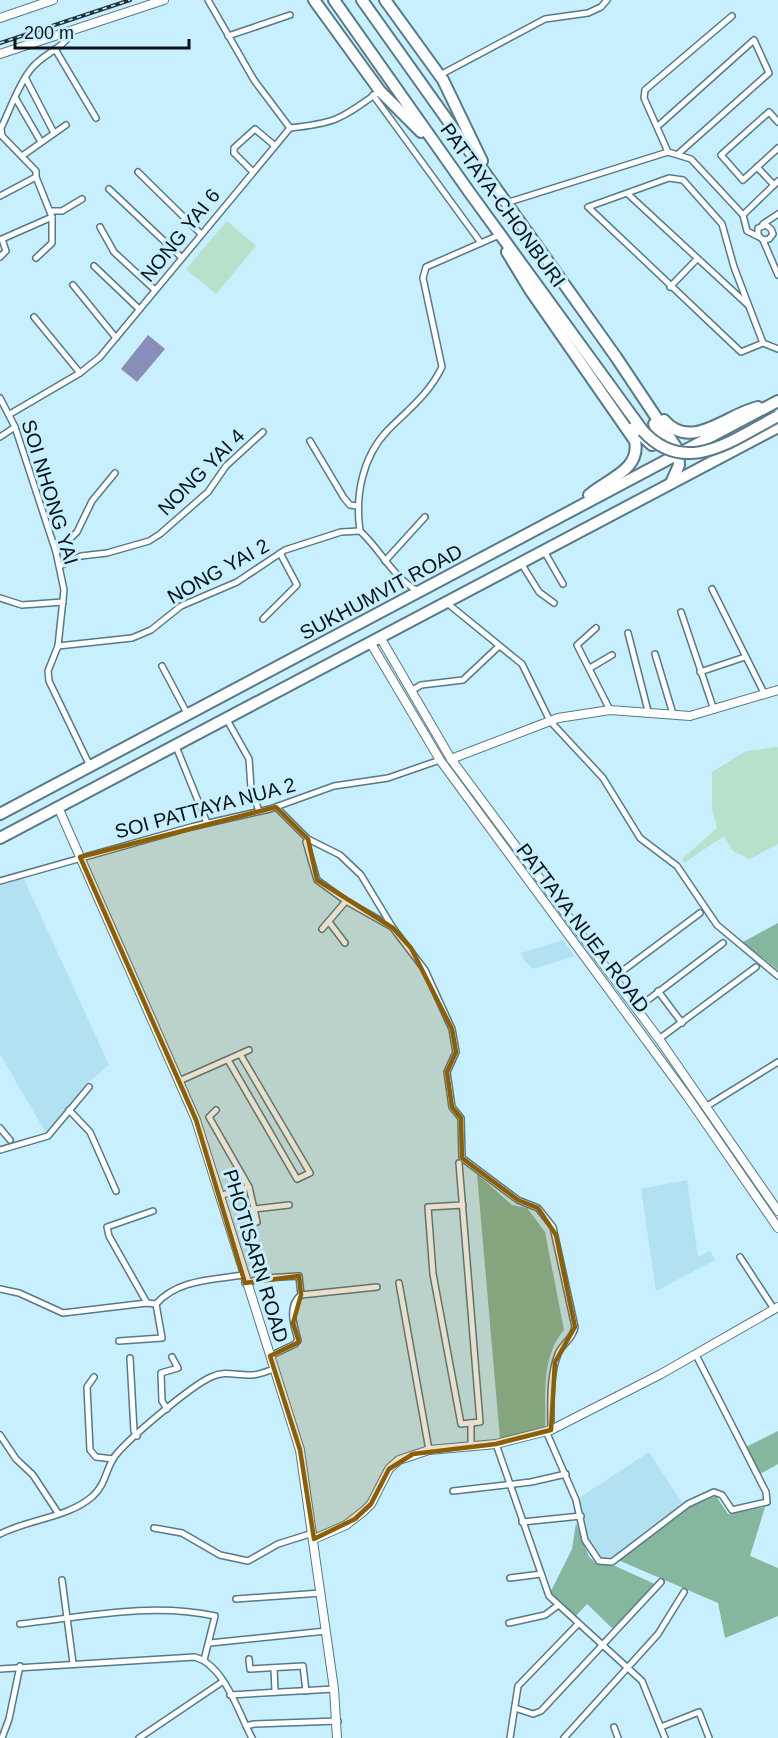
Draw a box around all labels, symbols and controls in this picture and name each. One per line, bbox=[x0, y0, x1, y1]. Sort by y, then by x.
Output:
scale bar bbox=[15, 12, 189, 50]
text: 200 m bbox=[24, 23, 74, 43]
street label: PATTAYA-CHONBURI bbox=[436, 119, 570, 291]
street label: NONG YAI 6 bbox=[136, 184, 224, 286]
street label: SOI NHONG YAI bbox=[17, 417, 83, 567]
street label: NONG YAI 4 bbox=[153, 424, 249, 520]
street label: NONG YAI 2 bbox=[163, 534, 273, 608]
street label: SUKHUMVIT ROAD bbox=[296, 540, 466, 644]
street label: SOI PATTAYA NUA 2 bbox=[112, 773, 298, 843]
street label: PATTAYA NUEA ROAD bbox=[512, 839, 654, 1017]
street label: PHOTISARN ROAD bbox=[219, 1167, 293, 1345]

